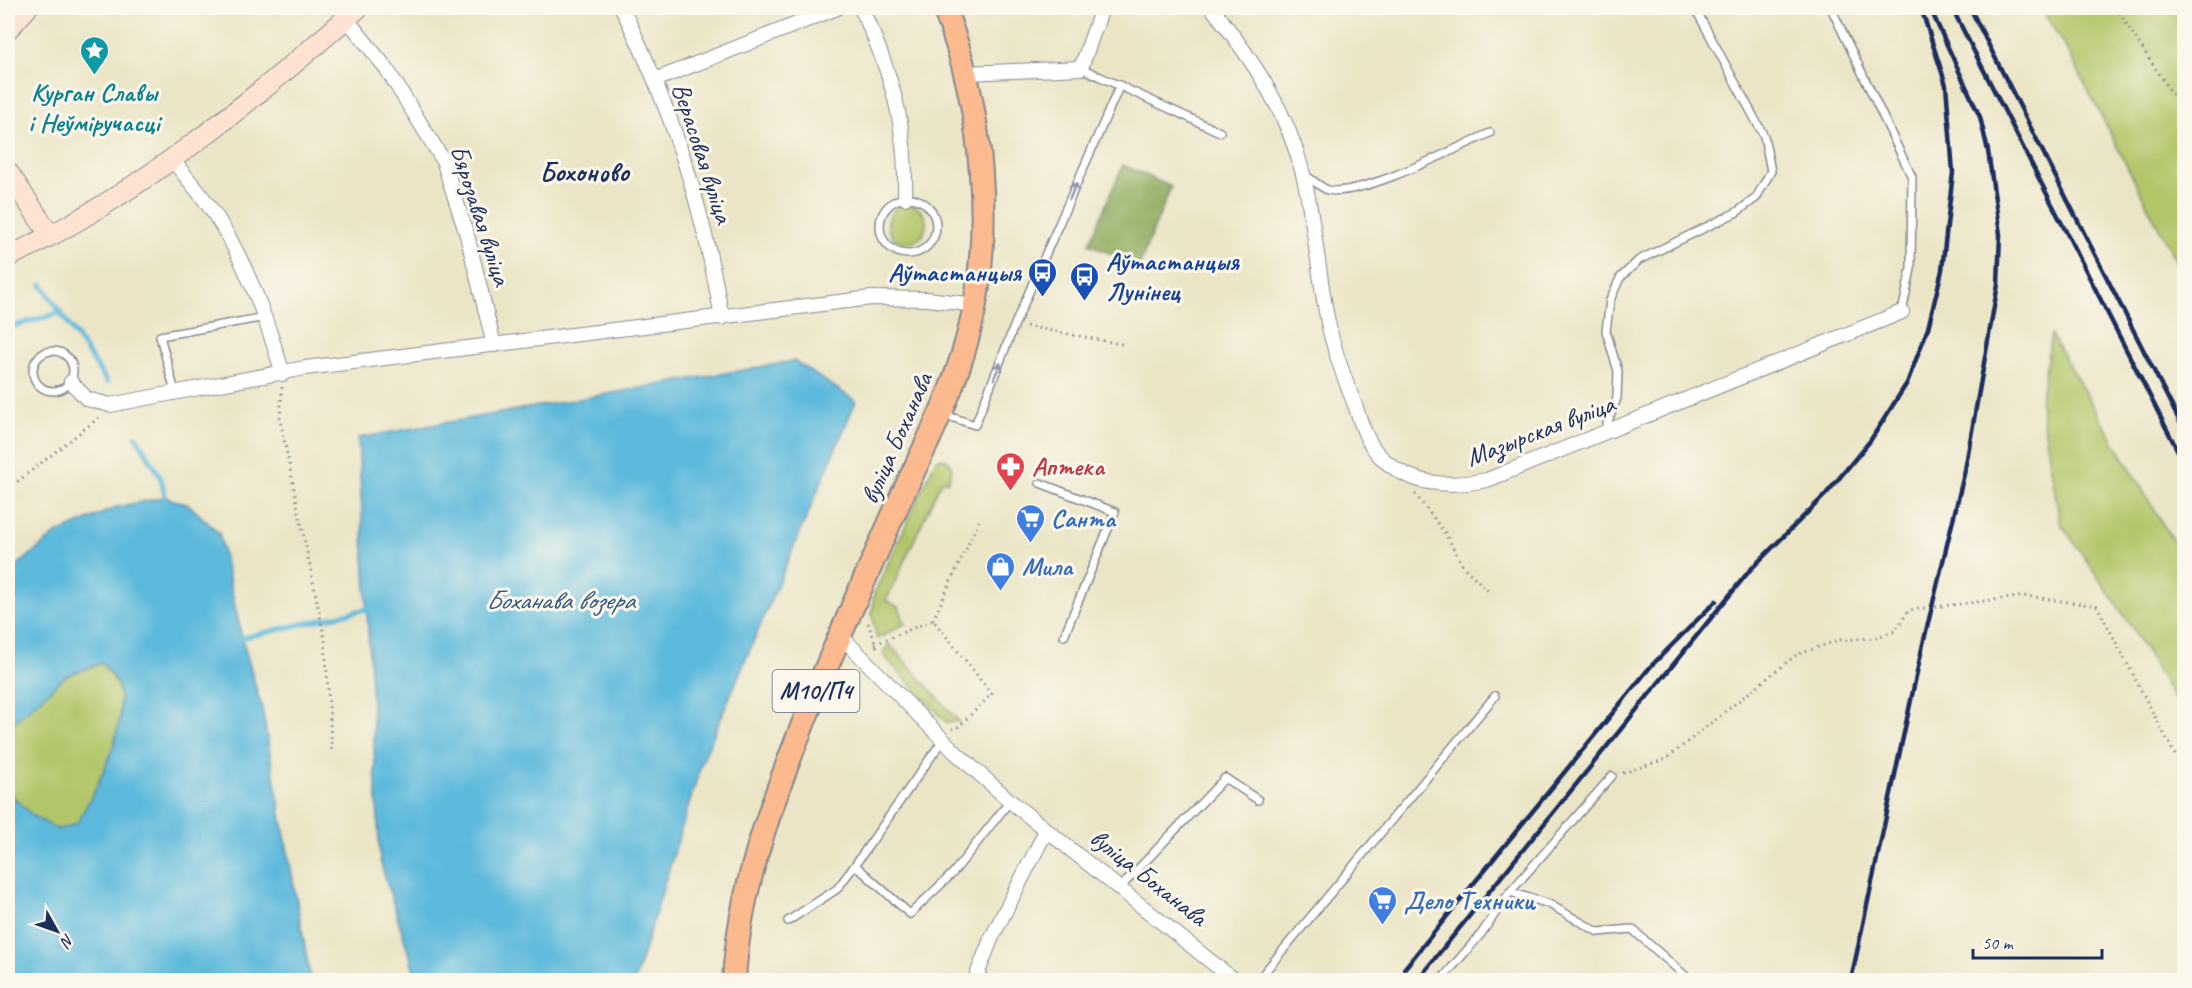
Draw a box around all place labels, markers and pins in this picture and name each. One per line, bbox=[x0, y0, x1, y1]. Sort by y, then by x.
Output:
place icon: Курган Славы і Неўміручасці bbox=[78, 34, 110, 76]
place label: Курган Славы і Неўміручасці bbox=[28, 76, 164, 139]
place label: Аўтастанцыя Лунінец bbox=[1106, 245, 1240, 308]
place label: Аўтастанцыя bbox=[888, 256, 1022, 289]
bus stop icon: Аўтастанцыя bbox=[1026, 256, 1058, 298]
bus stop icon: Аўтастанцыя Лунінец bbox=[1069, 260, 1101, 302]
pharmacy icon: Аптека bbox=[995, 450, 1027, 492]
place label: Аптека bbox=[1032, 450, 1106, 483]
supermarket icon: Санта bbox=[1014, 502, 1046, 544]
place label: Санта bbox=[1051, 502, 1117, 535]
shop icon: Мила bbox=[985, 550, 1017, 592]
place label: Мила bbox=[1022, 550, 1074, 583]
supermarket icon: Дело Техники bbox=[1367, 884, 1399, 926]
place label: Дело Техники bbox=[1404, 884, 1536, 917]

